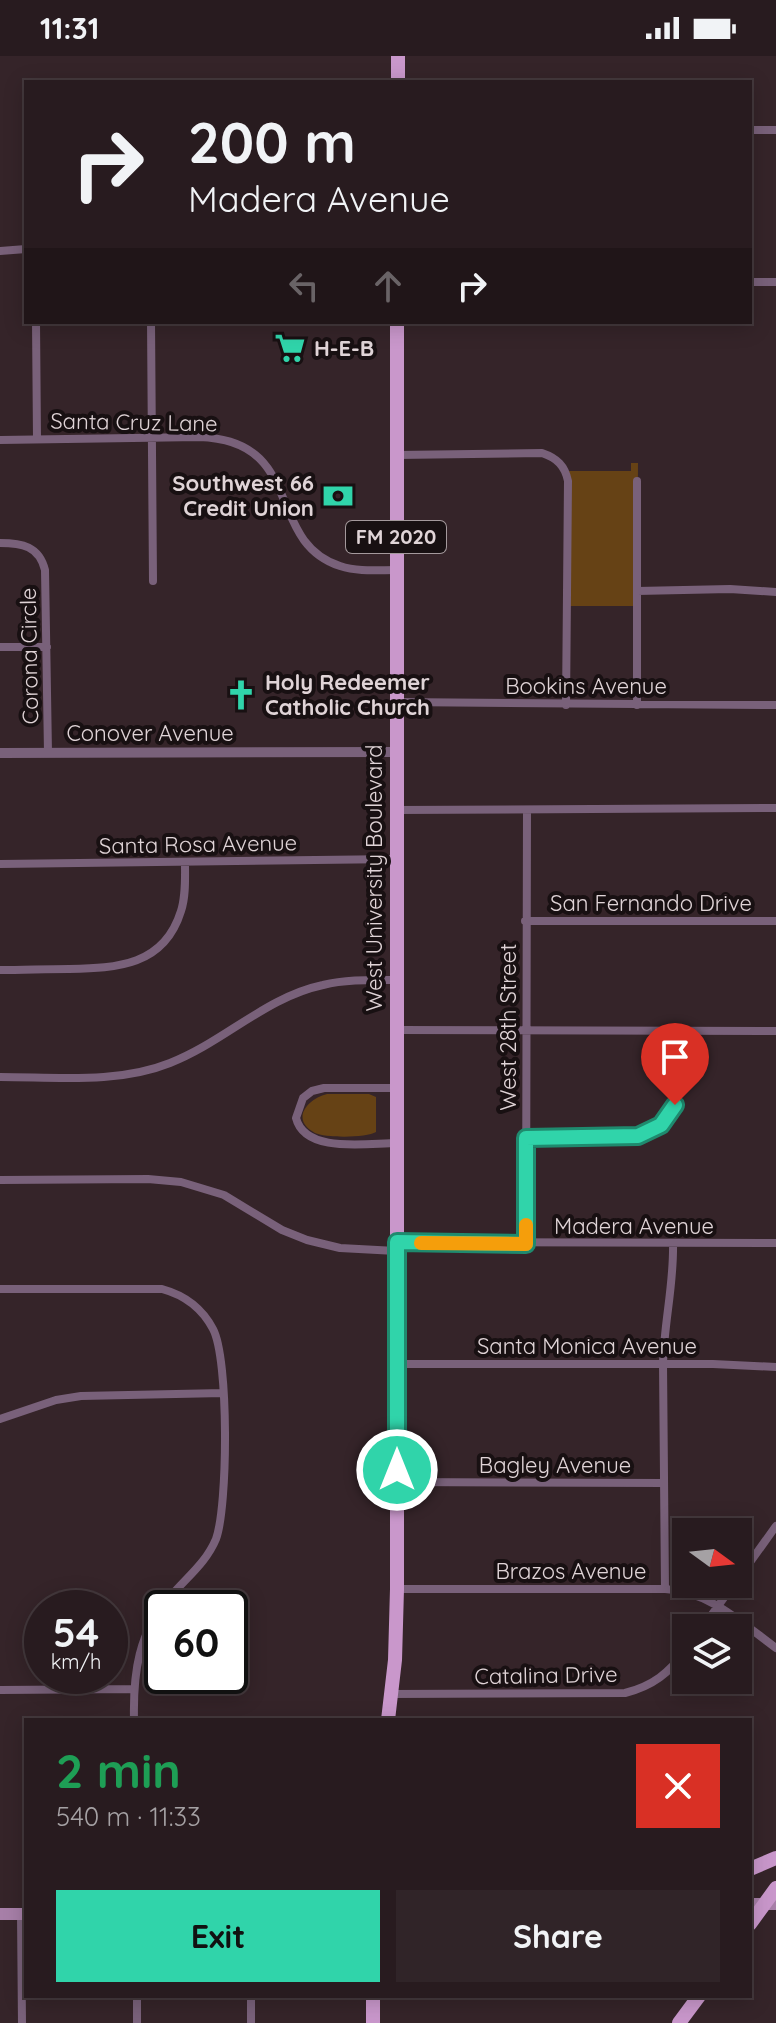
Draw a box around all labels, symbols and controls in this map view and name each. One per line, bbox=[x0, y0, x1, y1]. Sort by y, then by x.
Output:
text: 11:31 bbox=[40, 9, 99, 47]
text: 200 m bbox=[188, 107, 356, 177]
icon: right bbox=[56, 112, 160, 216]
text: Madera Avenue bbox=[188, 176, 450, 221]
icon: left bbox=[282, 264, 326, 308]
icon: ahead bbox=[366, 264, 410, 308]
icon: right bbox=[450, 264, 494, 308]
supermarket icon: H-E-B bbox=[273, 331, 307, 365]
place label: H-E-B bbox=[314, 334, 374, 362]
street label: Santa Cruz Lane bbox=[50, 407, 218, 437]
place label: Southwest 66 Credit Union bbox=[172, 469, 314, 522]
bank icon: Southwest 66 Credit Union bbox=[321, 479, 355, 513]
road number: FM 2020 bbox=[346, 521, 446, 553]
street label: Corona Circle bbox=[14, 587, 44, 725]
place label: Holy Redeemer Catholic Church bbox=[265, 668, 430, 721]
street label: Bookins Avenue bbox=[505, 672, 667, 700]
church icon: Holy Redeemer Catholic Church bbox=[224, 678, 258, 712]
street label: Conover Avenue bbox=[66, 719, 234, 747]
street label: West University Boulevard bbox=[360, 744, 388, 1012]
street label: Santa Rosa Avenue bbox=[99, 828, 297, 860]
street label: San Fernando Drive bbox=[550, 889, 752, 917]
street label: West 28th Street bbox=[494, 943, 522, 1111]
pin bbox=[641, 1023, 709, 1105]
icon: arrive bbox=[653, 1035, 697, 1079]
street label: Madera Avenue bbox=[554, 1212, 714, 1240]
street label: Santa Monica Avenue bbox=[477, 1332, 697, 1360]
position arrow bbox=[355, 1428, 439, 1512]
street label: Bagley Avenue bbox=[479, 1451, 631, 1479]
north arrow bbox=[672, 1518, 752, 1598]
map controls bbox=[672, 1518, 752, 1694]
street label: Brazos Avenue bbox=[495, 1557, 647, 1585]
speed limit sign: 60 bbox=[144, 1590, 248, 1694]
text: 54 bbox=[53, 1607, 99, 1657]
button: layers bbox=[672, 1614, 752, 1694]
text: km/h bbox=[51, 1649, 101, 1674]
street label: Catalina Drive bbox=[474, 1660, 618, 1690]
text: 2 min bbox=[56, 1740, 181, 1800]
button: close bbox=[636, 1744, 720, 1828]
text: 540 m · 11:33 bbox=[56, 1800, 201, 1833]
button: Exit bbox=[56, 1890, 380, 1982]
button: Share bbox=[396, 1890, 720, 1982]

